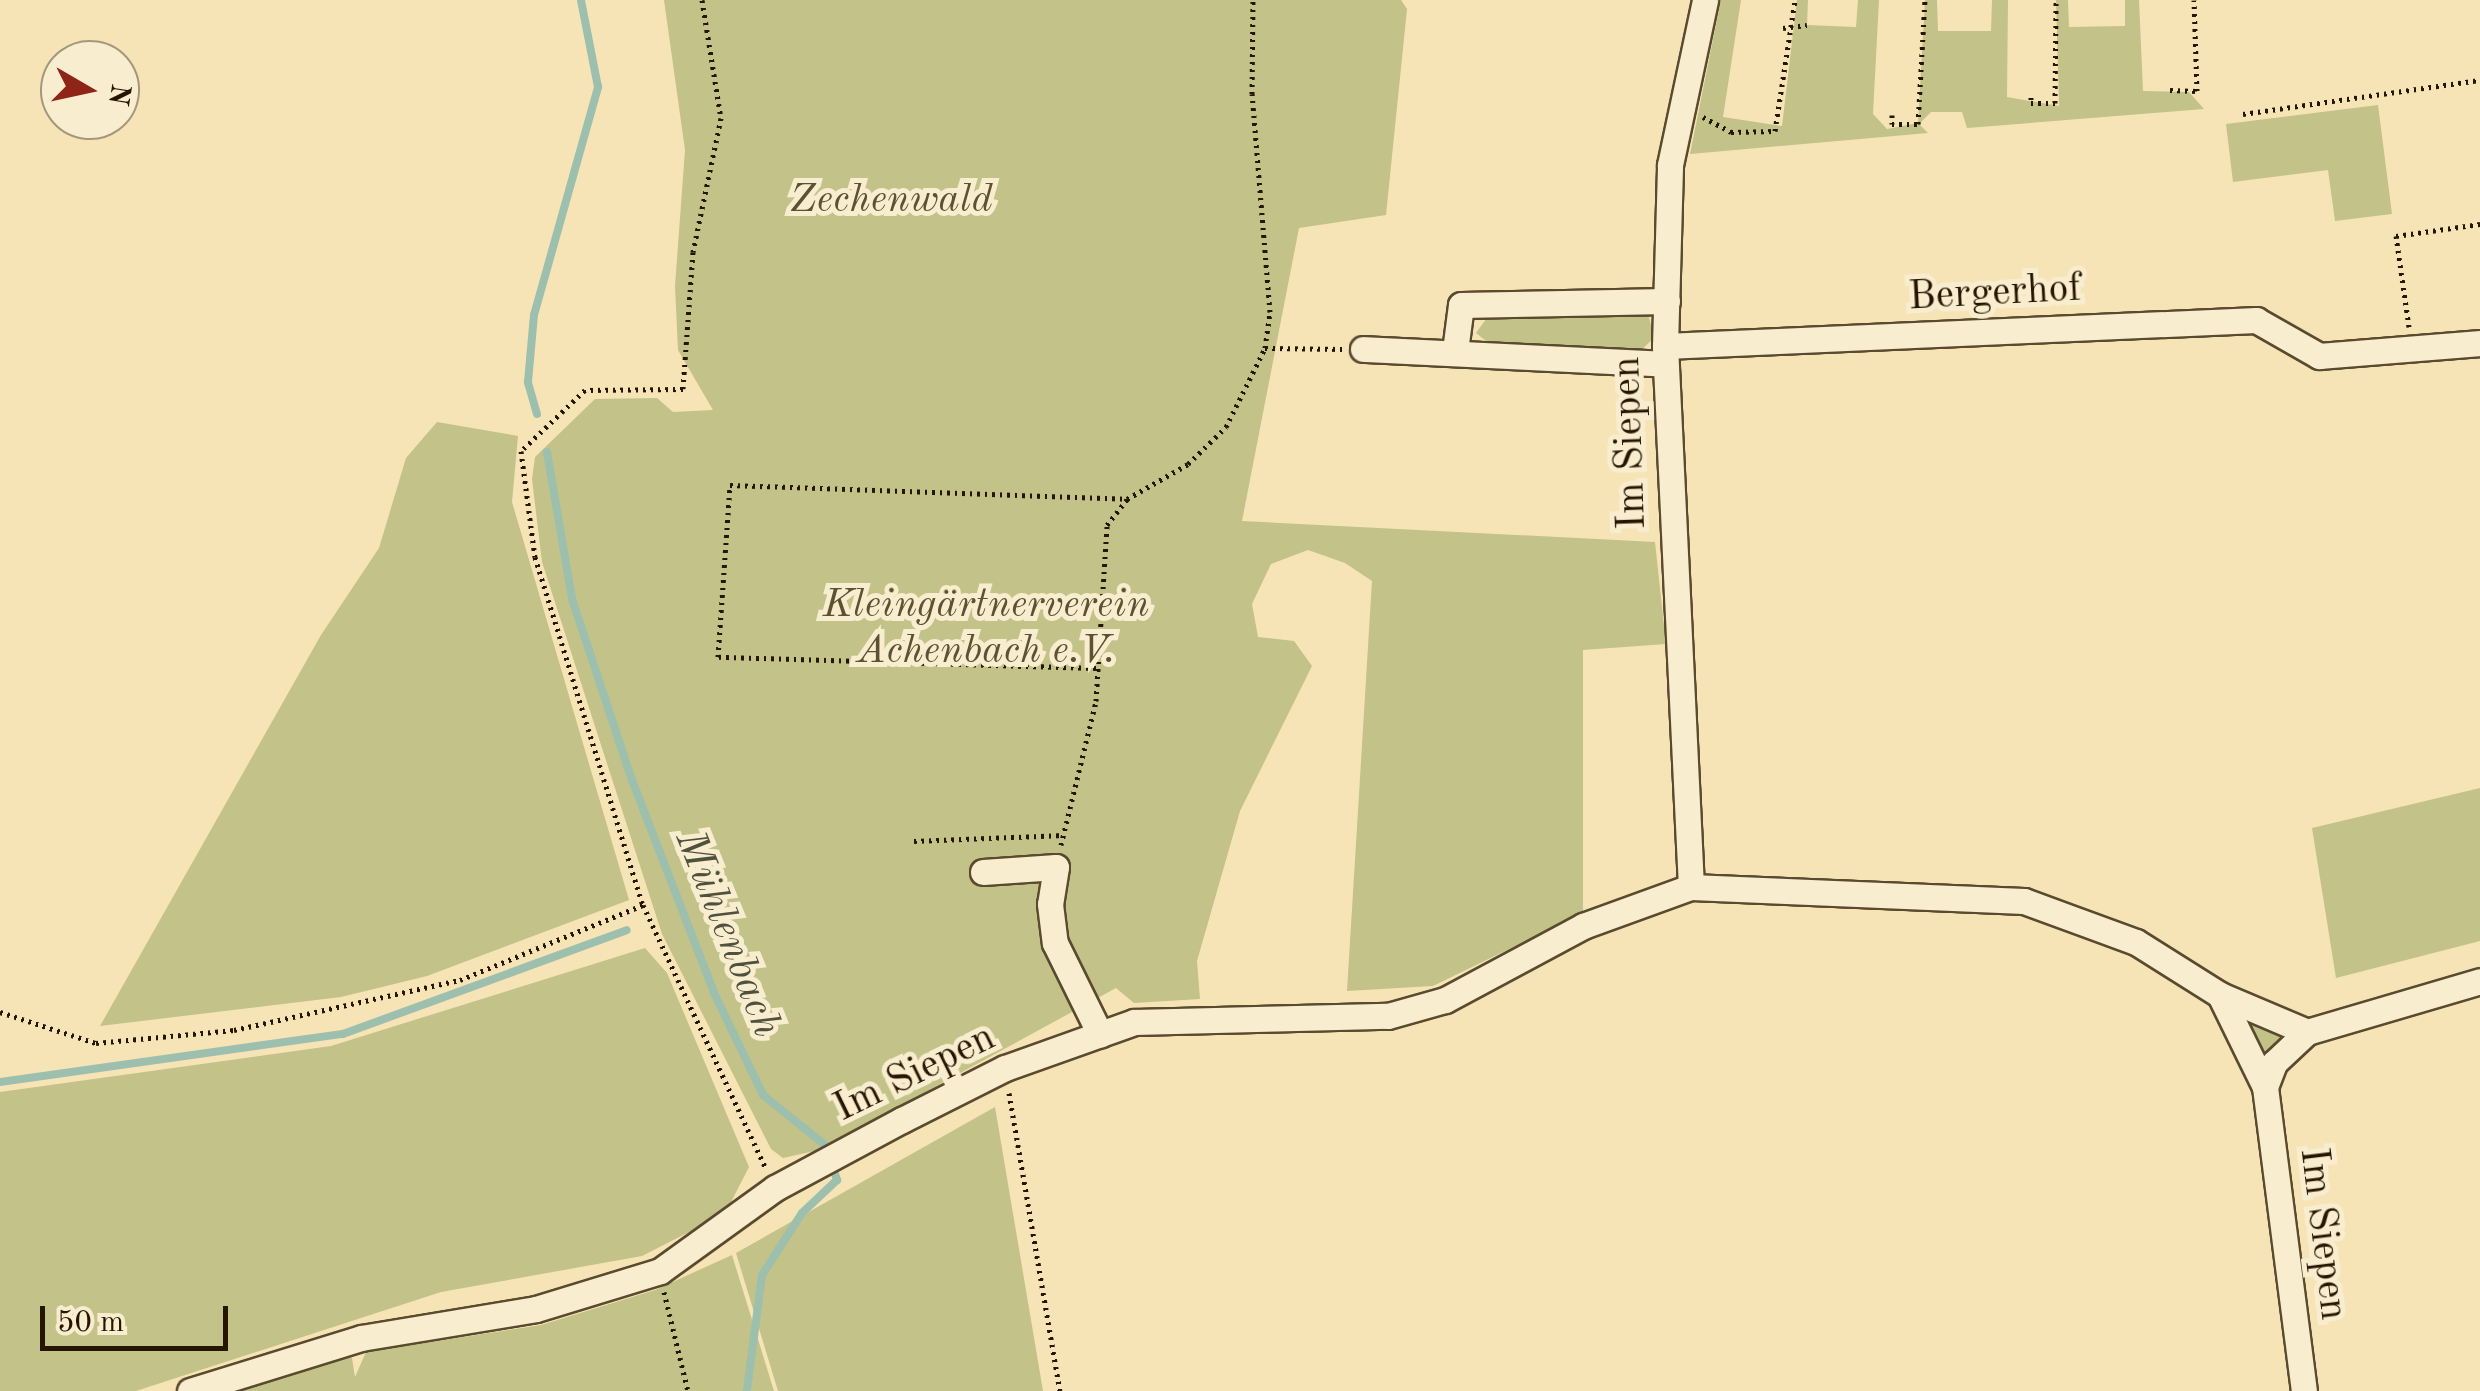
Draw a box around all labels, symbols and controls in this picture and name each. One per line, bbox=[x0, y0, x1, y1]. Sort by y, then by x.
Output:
north arrow bbox=[40, 40, 140, 140]
text: N bbox=[102, 82, 133, 107]
park label: Zechenwald bbox=[789, 177, 993, 225]
street label: Bergerhof bbox=[1907, 265, 2083, 323]
street label: Im Siepen bbox=[1604, 355, 1658, 531]
park label: Kleingärtnerverein Achenbach e.V. bbox=[823, 582, 1149, 676]
water label: Mühlenbach bbox=[663, 823, 791, 1045]
street label: Im Siepen bbox=[827, 1014, 1003, 1134]
street label: Im Siepen bbox=[2288, 1145, 2356, 1323]
scale bar bbox=[45, 1286, 232, 1348]
text: 50 m bbox=[57, 1308, 124, 1338]

